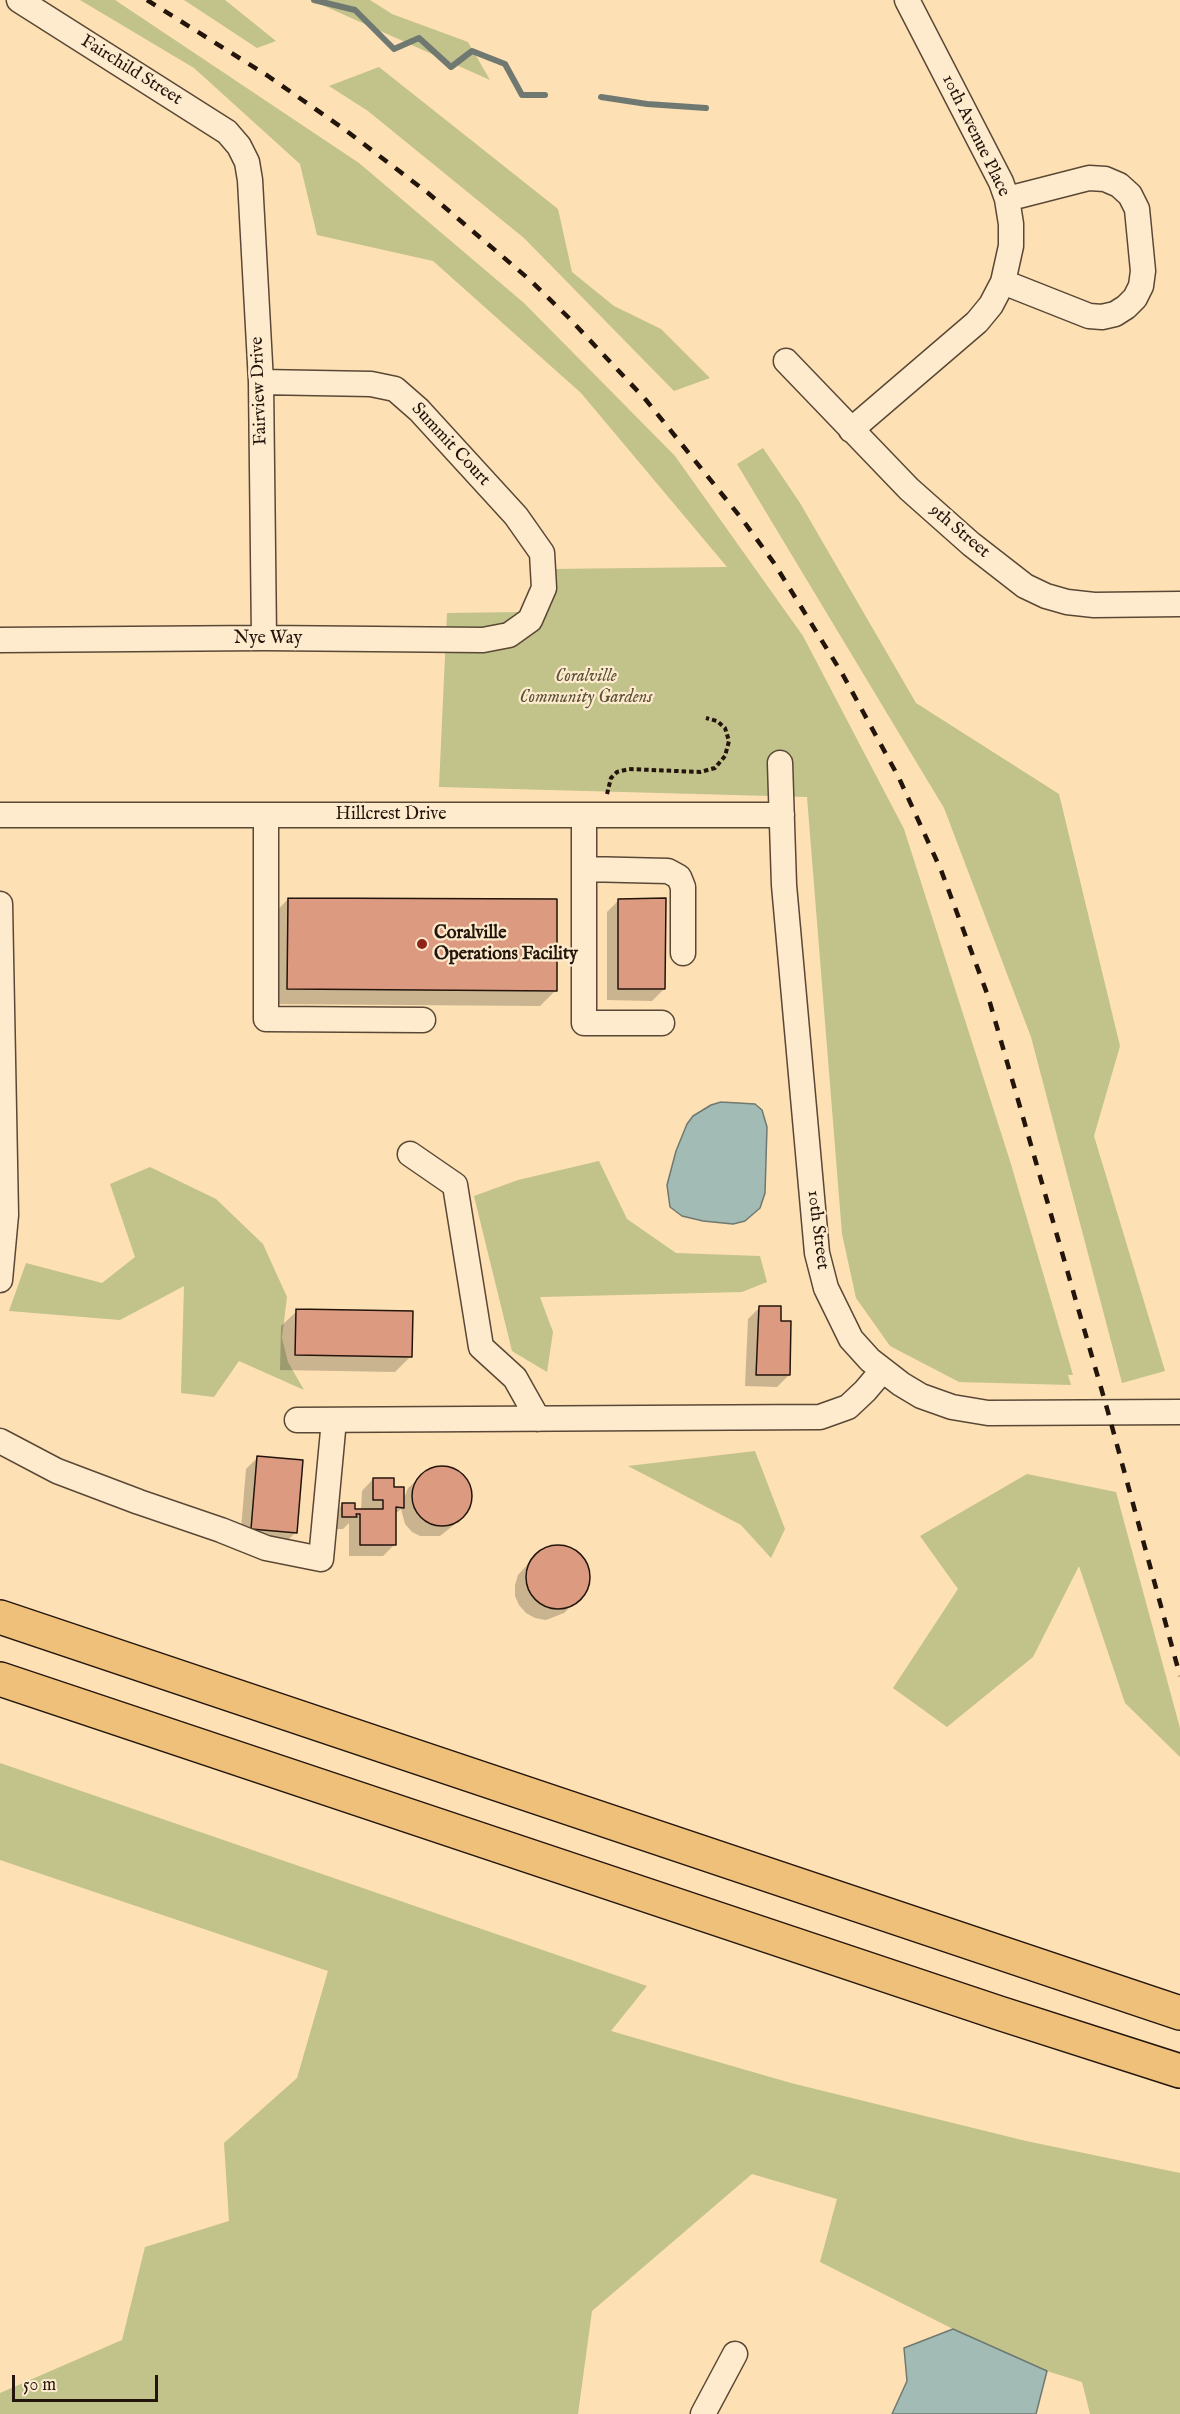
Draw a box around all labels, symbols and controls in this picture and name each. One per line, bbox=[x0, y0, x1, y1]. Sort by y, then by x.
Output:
street label: Fairchild Street bbox=[76, 31, 186, 111]
street label: 10th Avenue Place bbox=[936, 71, 1014, 201]
street label: Fairview Drive bbox=[247, 336, 273, 446]
street label: Summit Court bbox=[406, 399, 494, 491]
street label: 9th Street bbox=[924, 501, 994, 563]
street label: Nye Way bbox=[234, 628, 302, 650]
park label: Coralville Community Gardens bbox=[520, 666, 652, 708]
street label: Hillcrest Drive bbox=[335, 804, 447, 826]
place label: Coralville Operations Facility bbox=[434, 923, 578, 966]
marker: Coralville Operations Facility bbox=[415, 937, 429, 951]
street label: 10th Street bbox=[801, 1189, 833, 1271]
scale bar bbox=[15, 2363, 160, 2401]
text: 50 m bbox=[23, 2374, 56, 2397]

